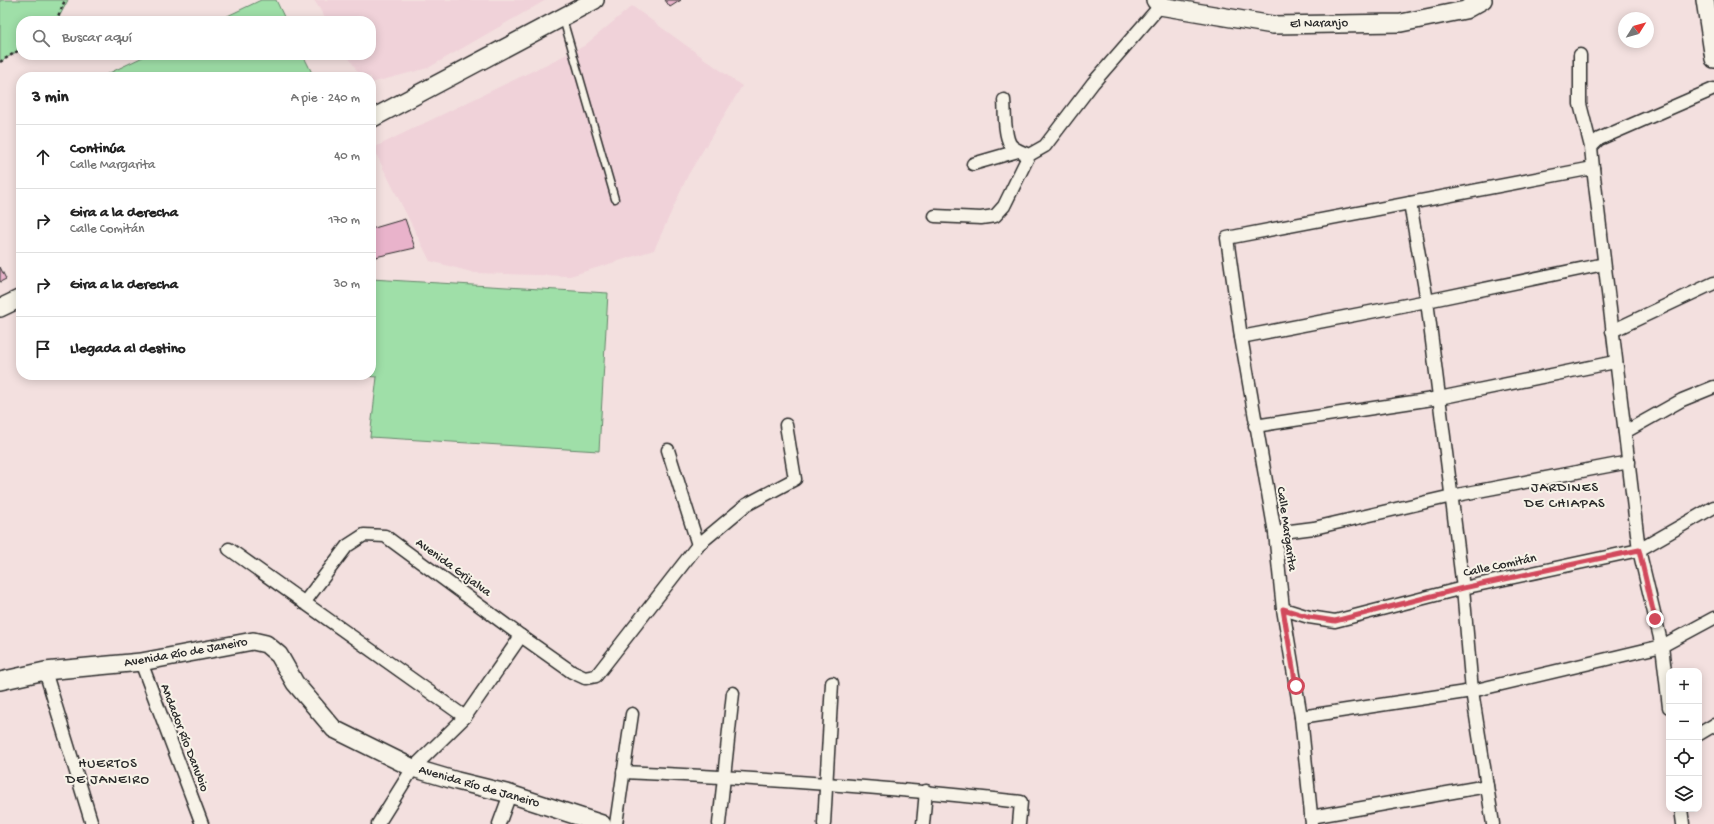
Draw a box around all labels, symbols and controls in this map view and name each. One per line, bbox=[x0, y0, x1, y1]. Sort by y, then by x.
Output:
north arrow bbox=[1618, 12, 1654, 48]
search box bbox=[16, 16, 376, 60]
street label: El Naranjo bbox=[1290, 16, 1349, 32]
icon: search bbox=[30, 27, 52, 49]
text: Buscar aquí bbox=[62, 29, 132, 47]
text: 3 min bbox=[32, 88, 69, 108]
text: A pie · 240 m bbox=[291, 91, 360, 106]
text: Continúa bbox=[70, 140, 125, 158]
icon: ahead bbox=[32, 146, 54, 168]
text: 40 m bbox=[334, 149, 360, 164]
text: Calle Margarita bbox=[70, 158, 155, 173]
text: Gira a la derecha bbox=[70, 204, 178, 222]
icon: right bbox=[32, 210, 54, 232]
text: 170 m bbox=[328, 213, 360, 228]
text: Calle Comitán bbox=[70, 222, 144, 237]
icon: right bbox=[32, 274, 54, 296]
text: Gira a la derecha bbox=[70, 276, 178, 294]
text: 30 m bbox=[334, 277, 360, 292]
icon: arrive bbox=[32, 338, 54, 360]
text: Llegada al destino bbox=[70, 340, 186, 358]
district label: JARDINES DE CHIAPAS bbox=[1524, 480, 1605, 513]
street label: Calle Margarita bbox=[1273, 486, 1299, 573]
street label: Avenida Grijalva bbox=[412, 536, 494, 601]
street label: Calle Comitán bbox=[1462, 551, 1539, 581]
route end bbox=[1646, 610, 1664, 628]
street label: Avenida Río de Janeiro bbox=[123, 635, 249, 671]
map controls bbox=[1666, 668, 1702, 812]
button: + bbox=[1666, 668, 1702, 704]
route start bbox=[1287, 677, 1305, 695]
street label: Andador Río Danubio bbox=[156, 682, 212, 794]
button: − bbox=[1666, 704, 1702, 740]
button: locate bbox=[1666, 740, 1702, 776]
district label: HUERTOS DE JANEIRO bbox=[65, 756, 150, 789]
street label: Avenida Río de Janeiro bbox=[417, 763, 541, 812]
button: layers bbox=[1666, 776, 1702, 812]

